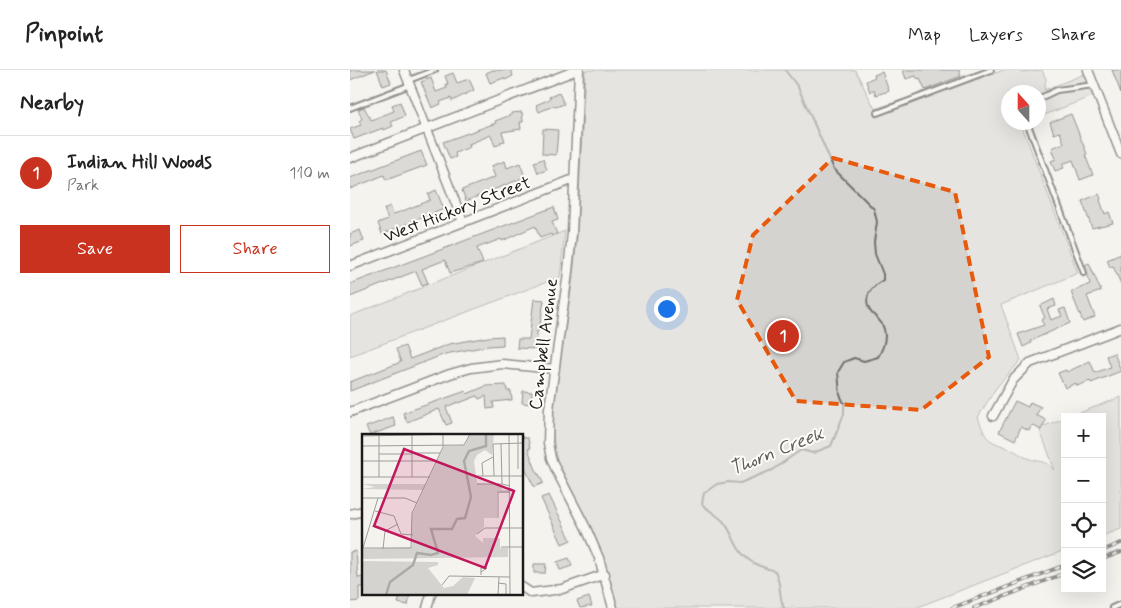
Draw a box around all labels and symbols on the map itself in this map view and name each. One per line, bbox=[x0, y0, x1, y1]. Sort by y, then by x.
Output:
north arrow bbox=[1001, 85, 1046, 130]
street label: West Hickory Street bbox=[380, 171, 534, 249]
street label: Campbell Avenue bbox=[524, 277, 564, 411]
your location bbox=[654, 296, 680, 322]
pin: 1 bbox=[767, 317, 799, 355]
water label: Thorn Creek bbox=[726, 421, 828, 482]
inset map bbox=[362, 434, 524, 596]

